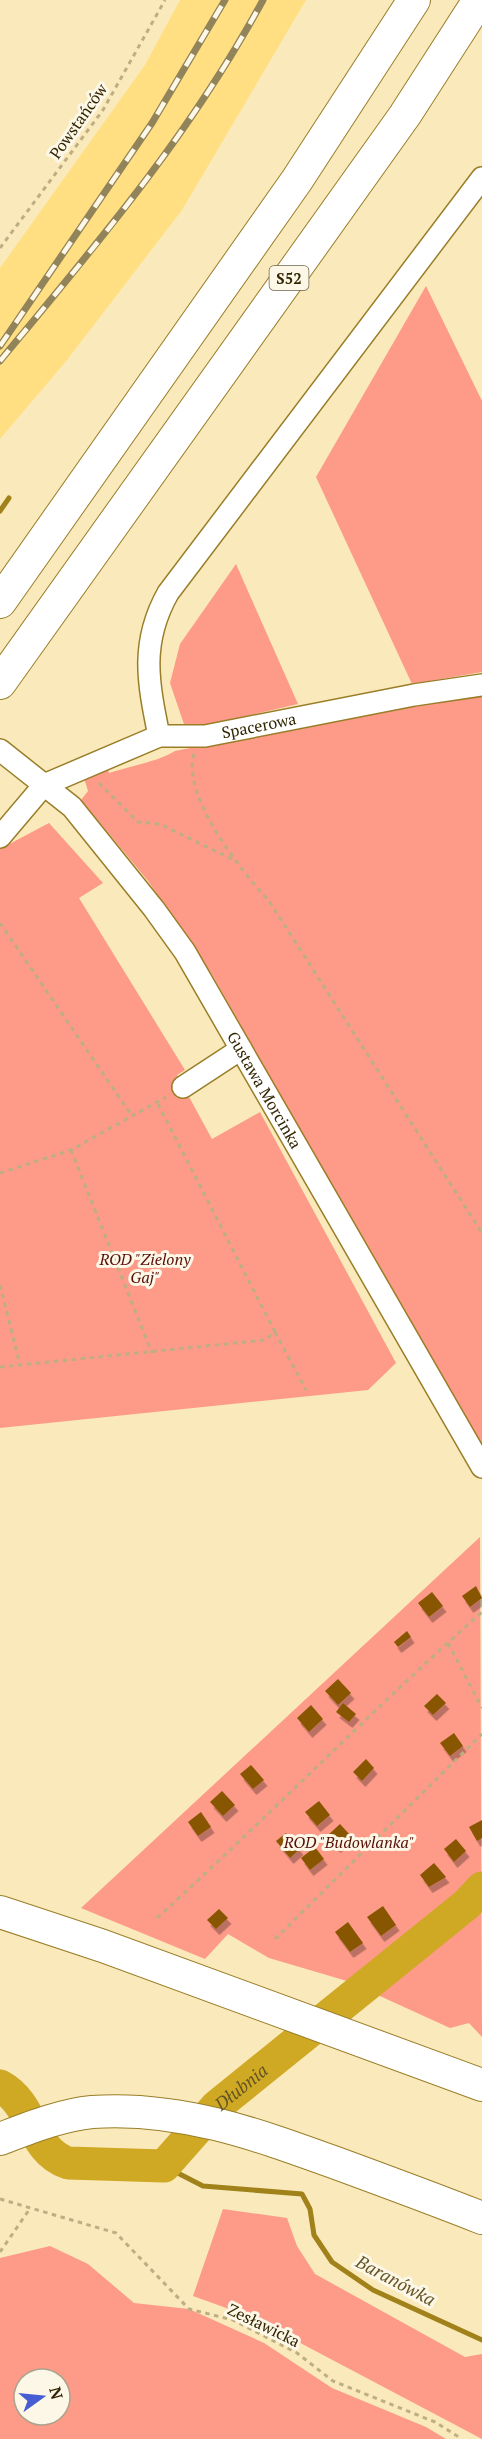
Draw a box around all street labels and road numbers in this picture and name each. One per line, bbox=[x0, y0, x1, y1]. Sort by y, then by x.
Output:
street label: Powstańców bbox=[44, 79, 112, 163]
road number: S52 bbox=[270, 266, 308, 290]
street label: Spacerowa bbox=[220, 707, 298, 744]
street label: Gustawa Morcinka bbox=[222, 1027, 307, 1153]
street label: Zesławicka bbox=[224, 2298, 304, 2352]

